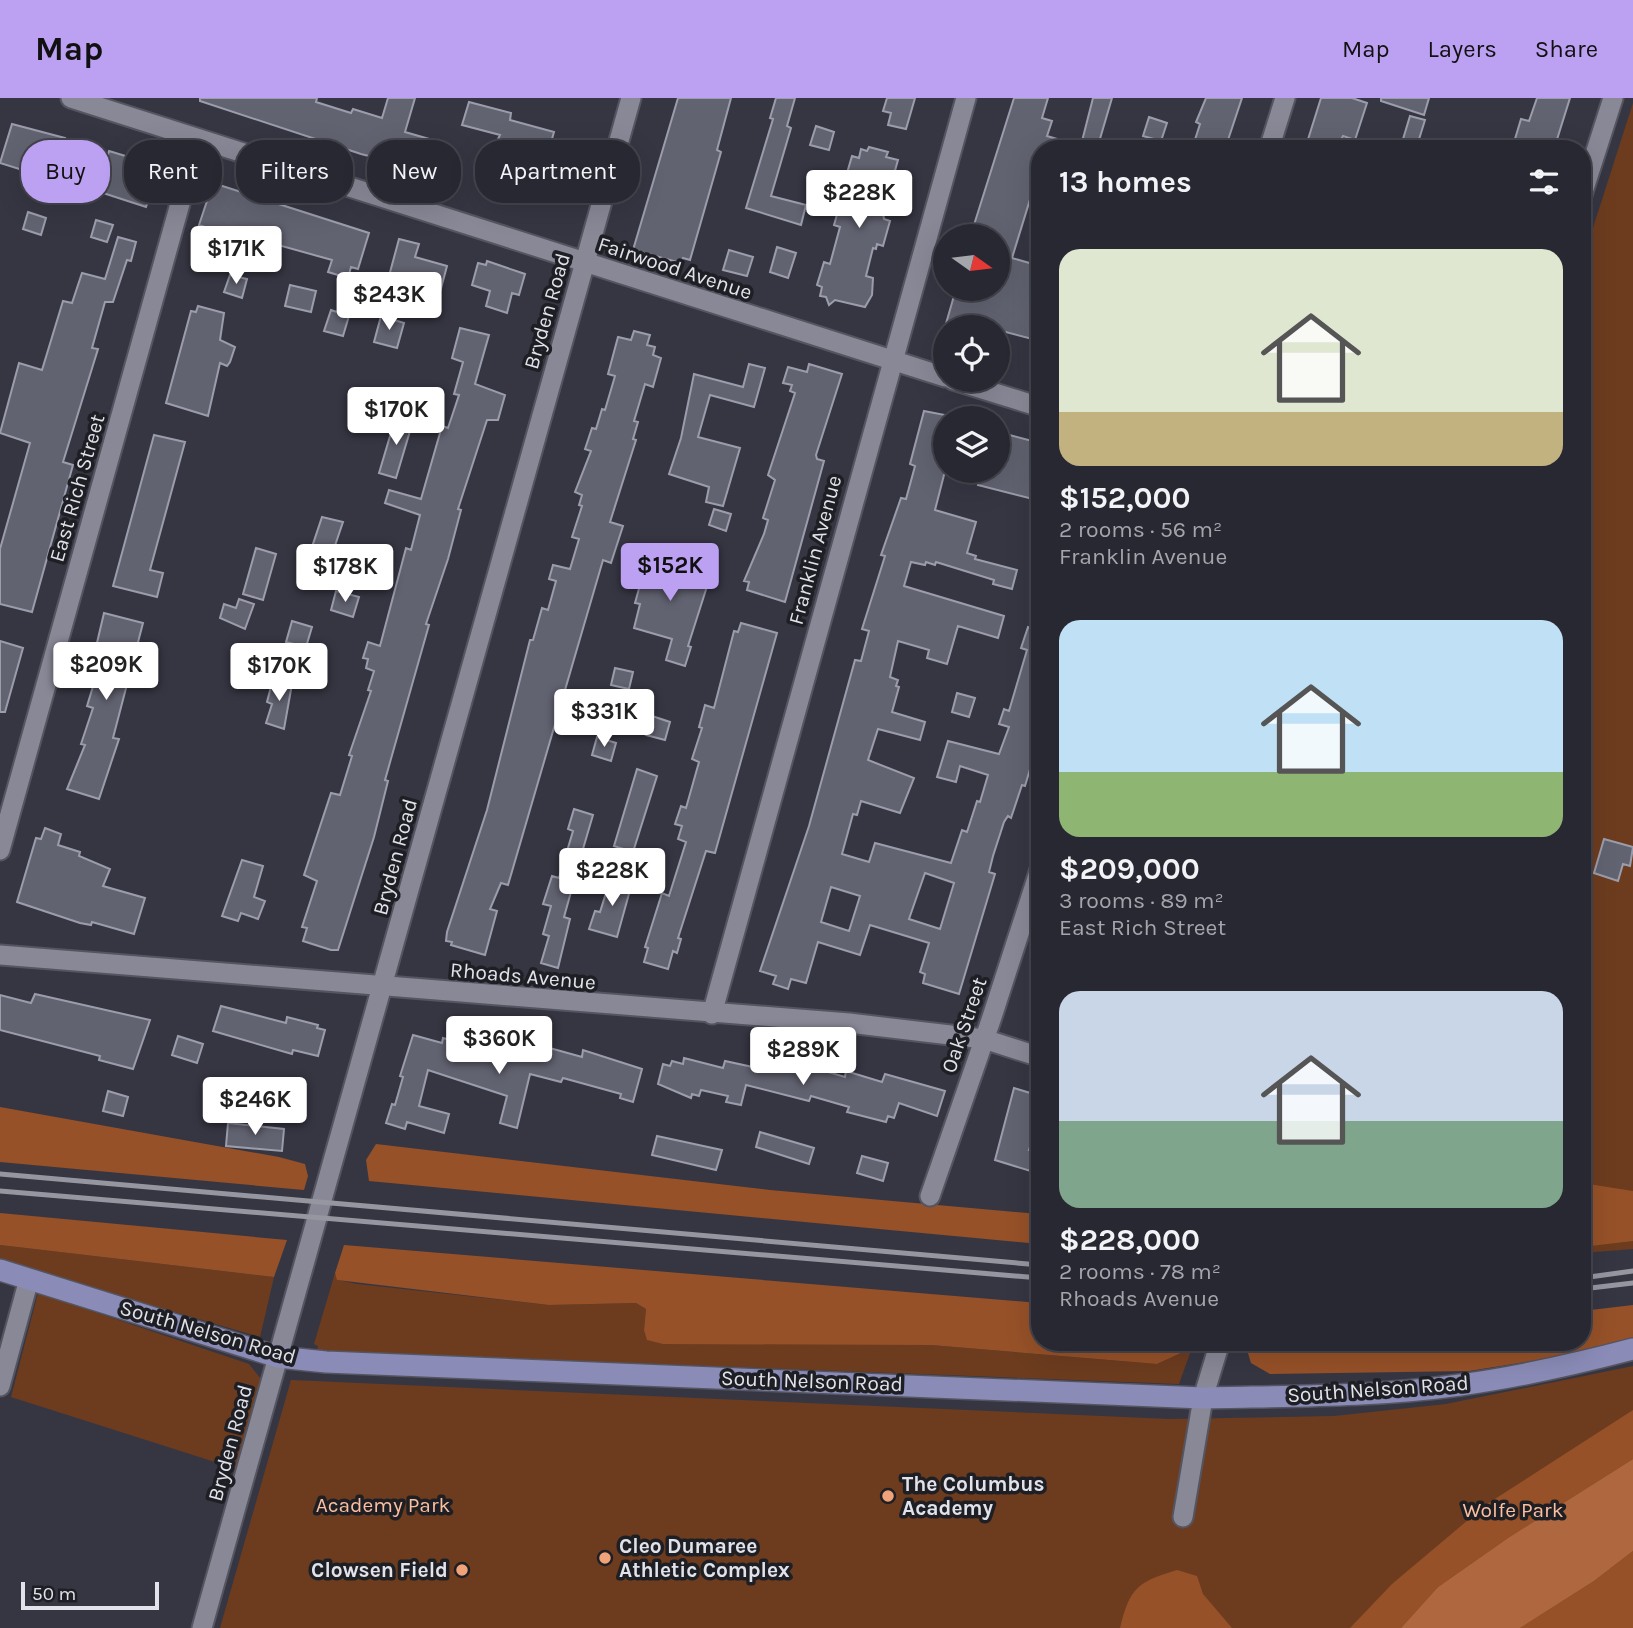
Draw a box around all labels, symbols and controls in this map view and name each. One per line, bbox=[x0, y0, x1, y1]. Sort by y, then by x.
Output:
text: Map bbox=[35, 30, 103, 68]
text: Map bbox=[1342, 35, 1390, 63]
text: Layers bbox=[1428, 35, 1497, 63]
text: Share bbox=[1535, 35, 1598, 63]
chip: Buy bbox=[21, 140, 110, 203]
chip: Rent bbox=[124, 140, 222, 203]
chip: Filters bbox=[236, 140, 353, 203]
chip: New bbox=[367, 140, 461, 203]
chip: Apartment bbox=[475, 140, 640, 203]
icon: filters bbox=[1525, 163, 1563, 201]
text: 13 homes bbox=[1059, 164, 1192, 200]
pin: $228K bbox=[810, 170, 908, 230]
text: $228K bbox=[822, 179, 896, 206]
north arrow bbox=[933, 224, 1010, 301]
map controls bbox=[933, 224, 1010, 483]
pin: $171K bbox=[187, 226, 285, 286]
street label: Fairwood Avenue bbox=[595, 232, 755, 304]
text: $171K bbox=[207, 235, 265, 262]
street label: Bryden Road bbox=[519, 250, 575, 372]
pin: $243K bbox=[340, 272, 438, 332]
text: $243K bbox=[353, 281, 425, 308]
icon: home bbox=[1248, 295, 1374, 421]
button: locate bbox=[933, 315, 1010, 392]
pin: $170K bbox=[347, 388, 445, 447]
text: $170K bbox=[363, 396, 429, 423]
button: layers bbox=[933, 406, 1010, 483]
street label: East Rich Street bbox=[44, 411, 110, 565]
street label: Franklin Avenue bbox=[784, 473, 846, 627]
text: $152,000 bbox=[1059, 480, 1191, 516]
text: 2 rooms · 56 m² bbox=[1059, 516, 1222, 543]
text: Franklin Avenue bbox=[1059, 543, 1227, 570]
pin: $152K bbox=[621, 544, 719, 603]
pin: $178K bbox=[296, 545, 394, 604]
text: $152K bbox=[637, 552, 703, 579]
text: $178K bbox=[312, 553, 378, 580]
pin: $209K bbox=[57, 642, 155, 702]
pin: $170K bbox=[230, 644, 328, 703]
text: $209K bbox=[69, 651, 143, 678]
text: $170K bbox=[246, 652, 312, 679]
icon: home bbox=[1248, 666, 1374, 792]
pin: $331K bbox=[555, 690, 653, 749]
text: $331K bbox=[570, 698, 638, 725]
street label: Bryden Road bbox=[368, 796, 422, 918]
pin: $228K bbox=[563, 848, 661, 908]
text: $209,000 bbox=[1059, 851, 1200, 887]
text: $228K bbox=[575, 857, 649, 884]
text: 3 rooms · 89 m² bbox=[1059, 887, 1224, 914]
text: East Rich Street bbox=[1059, 914, 1226, 941]
street label: Rhoads Avenue bbox=[449, 958, 597, 994]
street label: Oak Street bbox=[936, 974, 992, 1076]
pin: $360K bbox=[450, 1016, 548, 1076]
text: $360K bbox=[462, 1025, 536, 1052]
pin: $289K bbox=[754, 1028, 852, 1087]
text: $289K bbox=[766, 1036, 840, 1063]
icon: home bbox=[1248, 1037, 1374, 1163]
pin: $246K bbox=[206, 1077, 304, 1137]
text: $246K bbox=[219, 1086, 291, 1113]
text: $228,000 bbox=[1059, 1222, 1200, 1258]
text: 2 rooms · 78 m² bbox=[1059, 1258, 1221, 1285]
text: Rhoads Avenue bbox=[1059, 1285, 1219, 1312]
street label: South Nelson Road bbox=[117, 1295, 299, 1369]
street label: South Nelson Road bbox=[721, 1366, 903, 1396]
street label: South Nelson Road bbox=[1286, 1371, 1470, 1407]
street label: Bryden Road bbox=[203, 1382, 257, 1504]
place label: The Columbus Academy bbox=[902, 1472, 1045, 1520]
marker: The Columbus Academy bbox=[880, 1488, 896, 1504]
park label: Academy Park bbox=[316, 1493, 451, 1517]
park label: Wolfe Park bbox=[1462, 1498, 1564, 1522]
place label: Cleo Dumaree Athletic Complex bbox=[619, 1534, 790, 1582]
marker: Cleo Dumaree Athletic Complex bbox=[597, 1550, 613, 1566]
place label: Clowsen Field bbox=[311, 1558, 448, 1582]
marker: Clowsen Field bbox=[454, 1562, 470, 1578]
scale bar bbox=[21, 1579, 159, 1611]
text: 50 m bbox=[32, 1583, 76, 1605]

